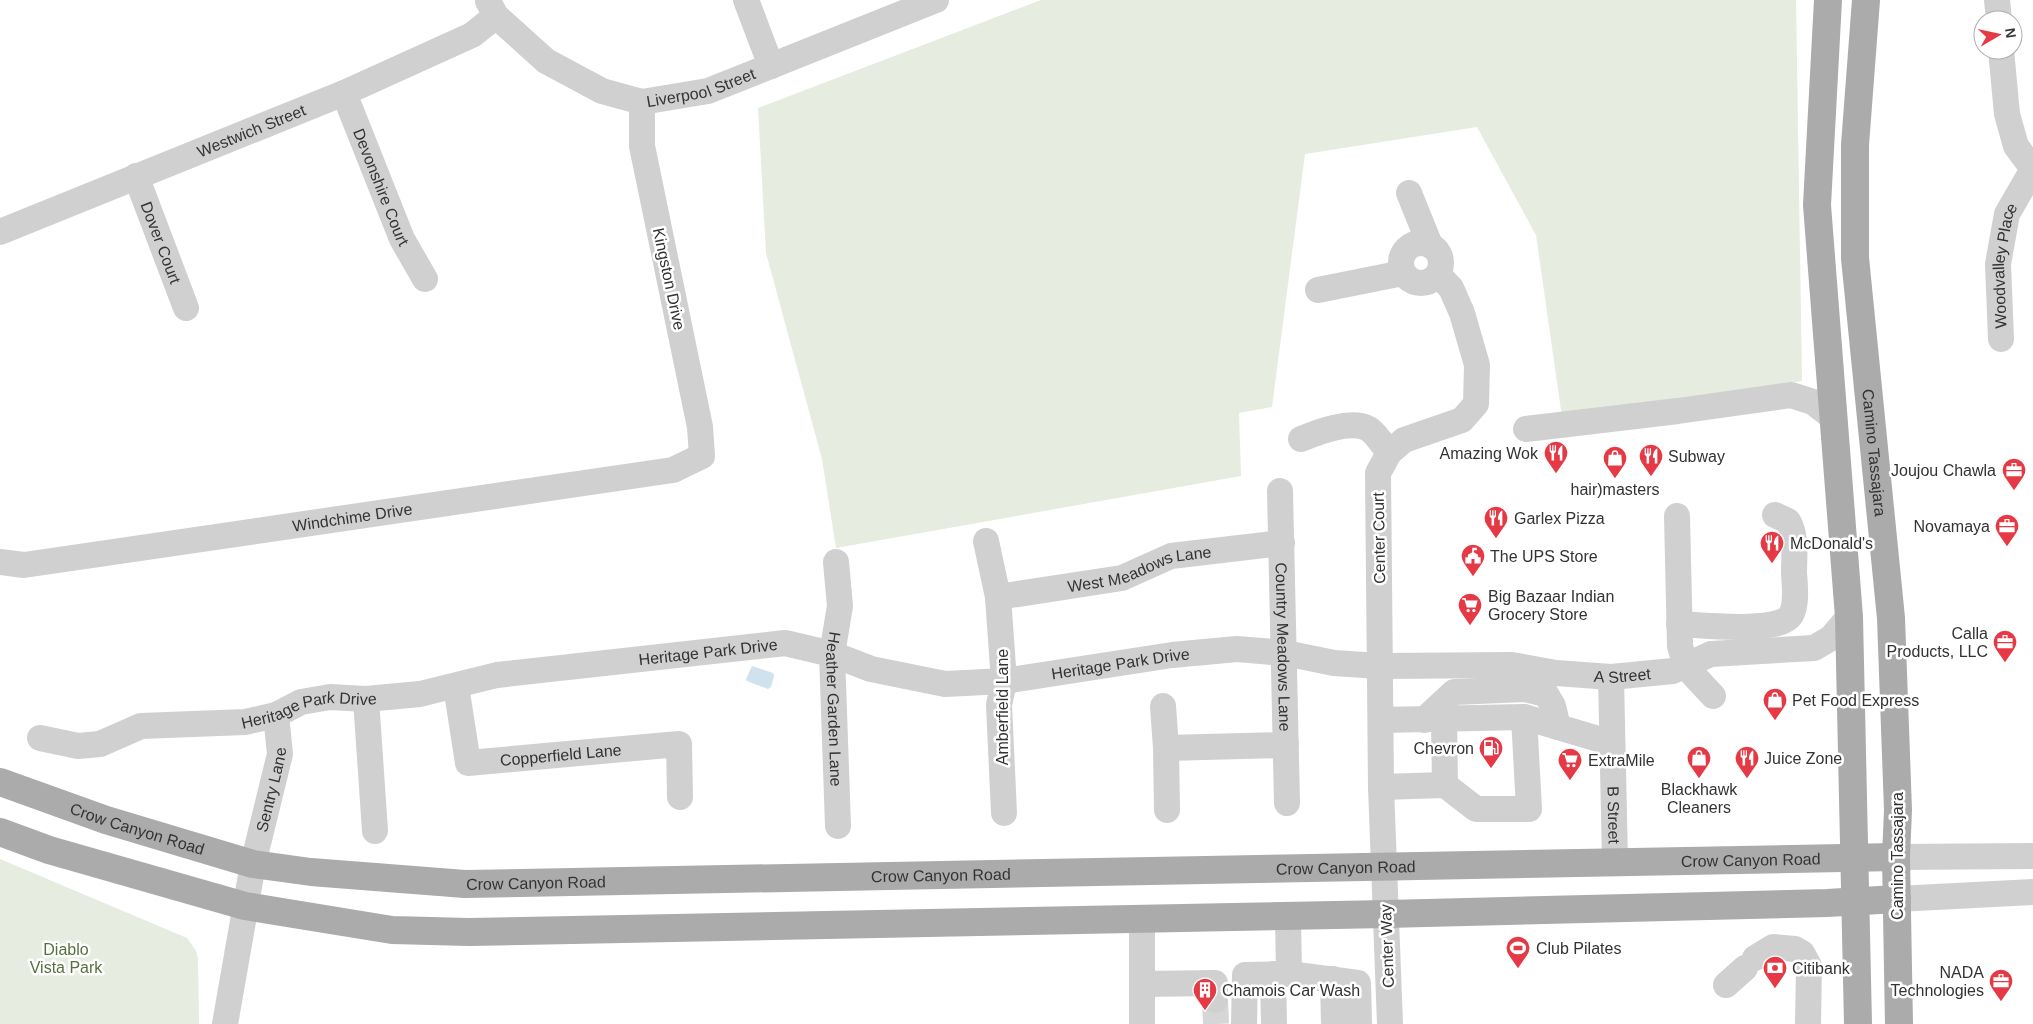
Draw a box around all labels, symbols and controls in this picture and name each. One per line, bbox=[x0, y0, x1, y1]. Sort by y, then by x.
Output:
north arrow bbox=[1973, 10, 2023, 60]
text: N bbox=[2002, 27, 2020, 39]
street label: Liverpool Street bbox=[645, 64, 758, 110]
street label: Westwich Street bbox=[195, 101, 308, 160]
street label: Devonshire Court bbox=[350, 126, 413, 249]
street label: Dover Court bbox=[138, 199, 185, 286]
street label: Woodvalley Place bbox=[1989, 200, 2020, 329]
street label: Kingston Drive bbox=[650, 226, 688, 332]
street label: Camino Tassajara bbox=[1860, 388, 1889, 517]
restaurant icon: Amazing Wok bbox=[1543, 440, 1569, 474]
restaurant icon: Subway bbox=[1638, 443, 1664, 477]
place label: Amazing Wok bbox=[1440, 445, 1539, 462]
shop icon: hair)masters bbox=[1602, 445, 1628, 479]
place label: Subway bbox=[1668, 448, 1725, 465]
office icon: Joujou Chawla bbox=[2001, 457, 2027, 491]
place label: Joujou Chawla bbox=[1891, 462, 1996, 479]
place label: hair)masters bbox=[1571, 481, 1659, 498]
street label: Center Court bbox=[1370, 492, 1388, 584]
street label: Windchime Drive bbox=[291, 500, 414, 534]
restaurant icon: Garlex Pizza bbox=[1483, 505, 1509, 539]
place label: Garlex Pizza bbox=[1514, 510, 1605, 527]
office icon: Novamaya bbox=[1994, 513, 2020, 547]
place label: Novamaya bbox=[1914, 518, 1990, 535]
restaurant icon: McDonald's bbox=[1759, 530, 1785, 564]
place label: McDonald's bbox=[1790, 535, 1873, 552]
street label: West Meadows Lane bbox=[1066, 543, 1212, 595]
public building icon: The UPS Store bbox=[1460, 543, 1486, 577]
place label: The UPS Store bbox=[1490, 548, 1598, 565]
street label: Country Meadows Lane bbox=[1273, 562, 1294, 732]
place label: Big Bazaar Indian Grocery Store bbox=[1488, 588, 1614, 623]
supermarket icon: Big Bazaar Indian Grocery Store bbox=[1457, 592, 1483, 626]
place label: Calla Products, LLC bbox=[1887, 625, 1988, 660]
office icon: Calla Products, LLC bbox=[1992, 629, 2018, 663]
street label: Heather Garden Lane bbox=[823, 631, 845, 787]
street label: Heritage Park Drive bbox=[638, 635, 778, 668]
street label: Heritage Park Drive bbox=[1050, 645, 1190, 682]
street label: Amberfield Lane bbox=[994, 649, 1011, 765]
street label: A Street bbox=[1593, 665, 1652, 686]
shop icon: Pet Food Express bbox=[1762, 687, 1788, 721]
street label: Heritage Park Drive bbox=[240, 688, 377, 731]
place label: Pet Food Express bbox=[1792, 692, 1919, 709]
fuel station icon: Chevron bbox=[1478, 735, 1504, 769]
place label: Chevron bbox=[1414, 740, 1474, 757]
street label: Copperfield Lane bbox=[499, 741, 622, 769]
shop icon: Blackhawk Cleaners bbox=[1686, 745, 1712, 779]
restaurant icon: Juice Zone bbox=[1734, 745, 1760, 779]
street label: Sentry Lane bbox=[253, 747, 289, 834]
supermarket icon: ExtraMile bbox=[1557, 747, 1583, 781]
place label: Juice Zone bbox=[1764, 750, 1842, 767]
place label: ExtraMile bbox=[1588, 752, 1655, 769]
place label: Blackhawk Cleaners bbox=[1661, 781, 1738, 816]
street label: B Street bbox=[1605, 786, 1623, 845]
street label: Camino Tassajara bbox=[1889, 792, 1906, 920]
street label: Crow Canyon Road bbox=[68, 799, 206, 857]
street label: Crow Canyon Road bbox=[1681, 850, 1821, 870]
street label: Crow Canyon Road bbox=[1276, 858, 1416, 877]
street label: Crow Canyon Road bbox=[871, 865, 1011, 885]
street label: Crow Canyon Road bbox=[466, 873, 606, 892]
street label: Center Way bbox=[1377, 904, 1397, 988]
sports icon: Club Pilates bbox=[1505, 935, 1531, 969]
place label: Club Pilates bbox=[1536, 940, 1621, 957]
park label: Diablo Vista Park bbox=[30, 941, 103, 976]
bank icon: Citibank bbox=[1762, 955, 1788, 989]
place label: Citibank bbox=[1792, 960, 1851, 977]
place label: NADA Technologies bbox=[1891, 964, 1984, 999]
office icon: NADA Technologies bbox=[1988, 968, 2014, 1002]
building icon: Chamois Car Wash bbox=[1192, 977, 1218, 1011]
place label: Chamois Car Wash bbox=[1222, 982, 1360, 999]

